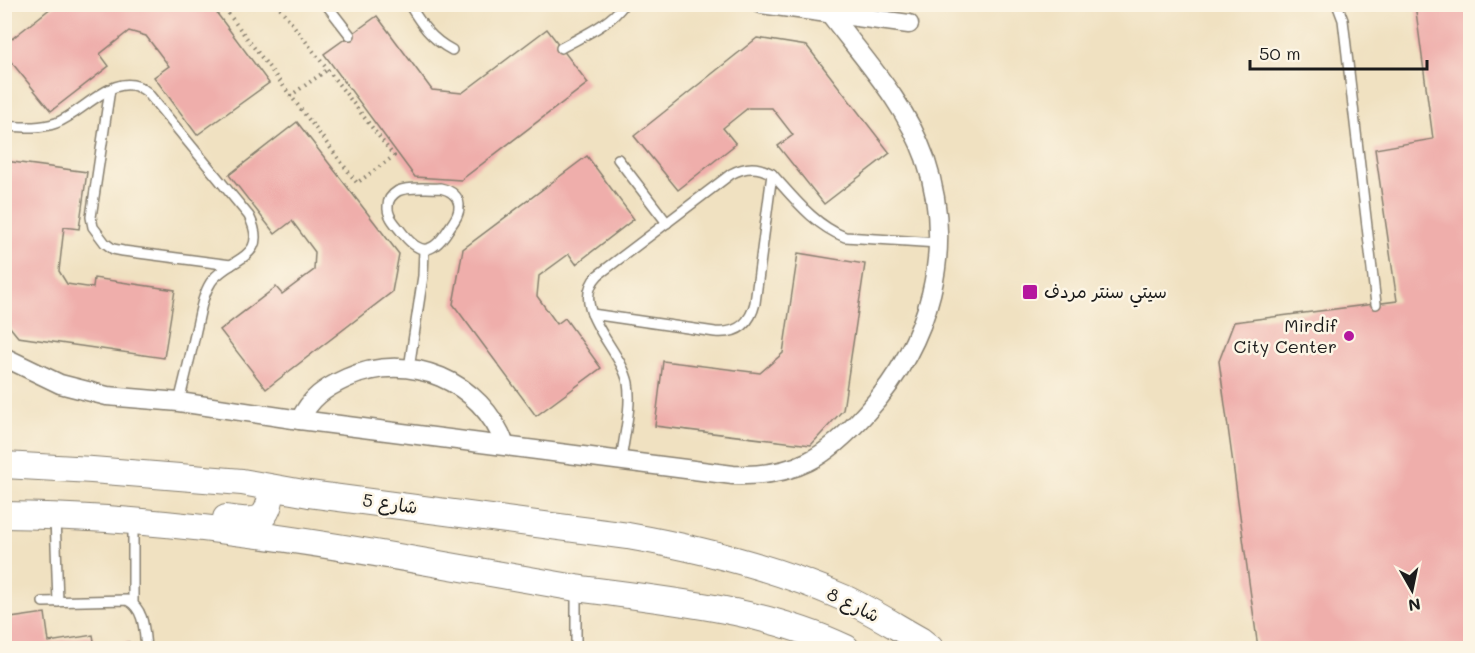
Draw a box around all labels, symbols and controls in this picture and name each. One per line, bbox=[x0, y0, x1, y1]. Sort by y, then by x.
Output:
scale bar bbox=[1250, 33, 1427, 71]
text: 50 m bbox=[1259, 41, 1301, 65]
place label: سيتي سنتر مردف bbox=[1044, 279, 1167, 308]
marker: سيتي سنتر مردف bbox=[1021, 283, 1039, 301]
place label: Mirdif City Center bbox=[1234, 313, 1338, 358]
marker: Mirdif City Center bbox=[1342, 329, 1356, 343]
street label: شارع 5 bbox=[361, 487, 419, 520]
north arrow bbox=[1382, 560, 1442, 620]
street label: شارع 8 bbox=[823, 581, 884, 628]
text: N bbox=[1407, 594, 1422, 617]

